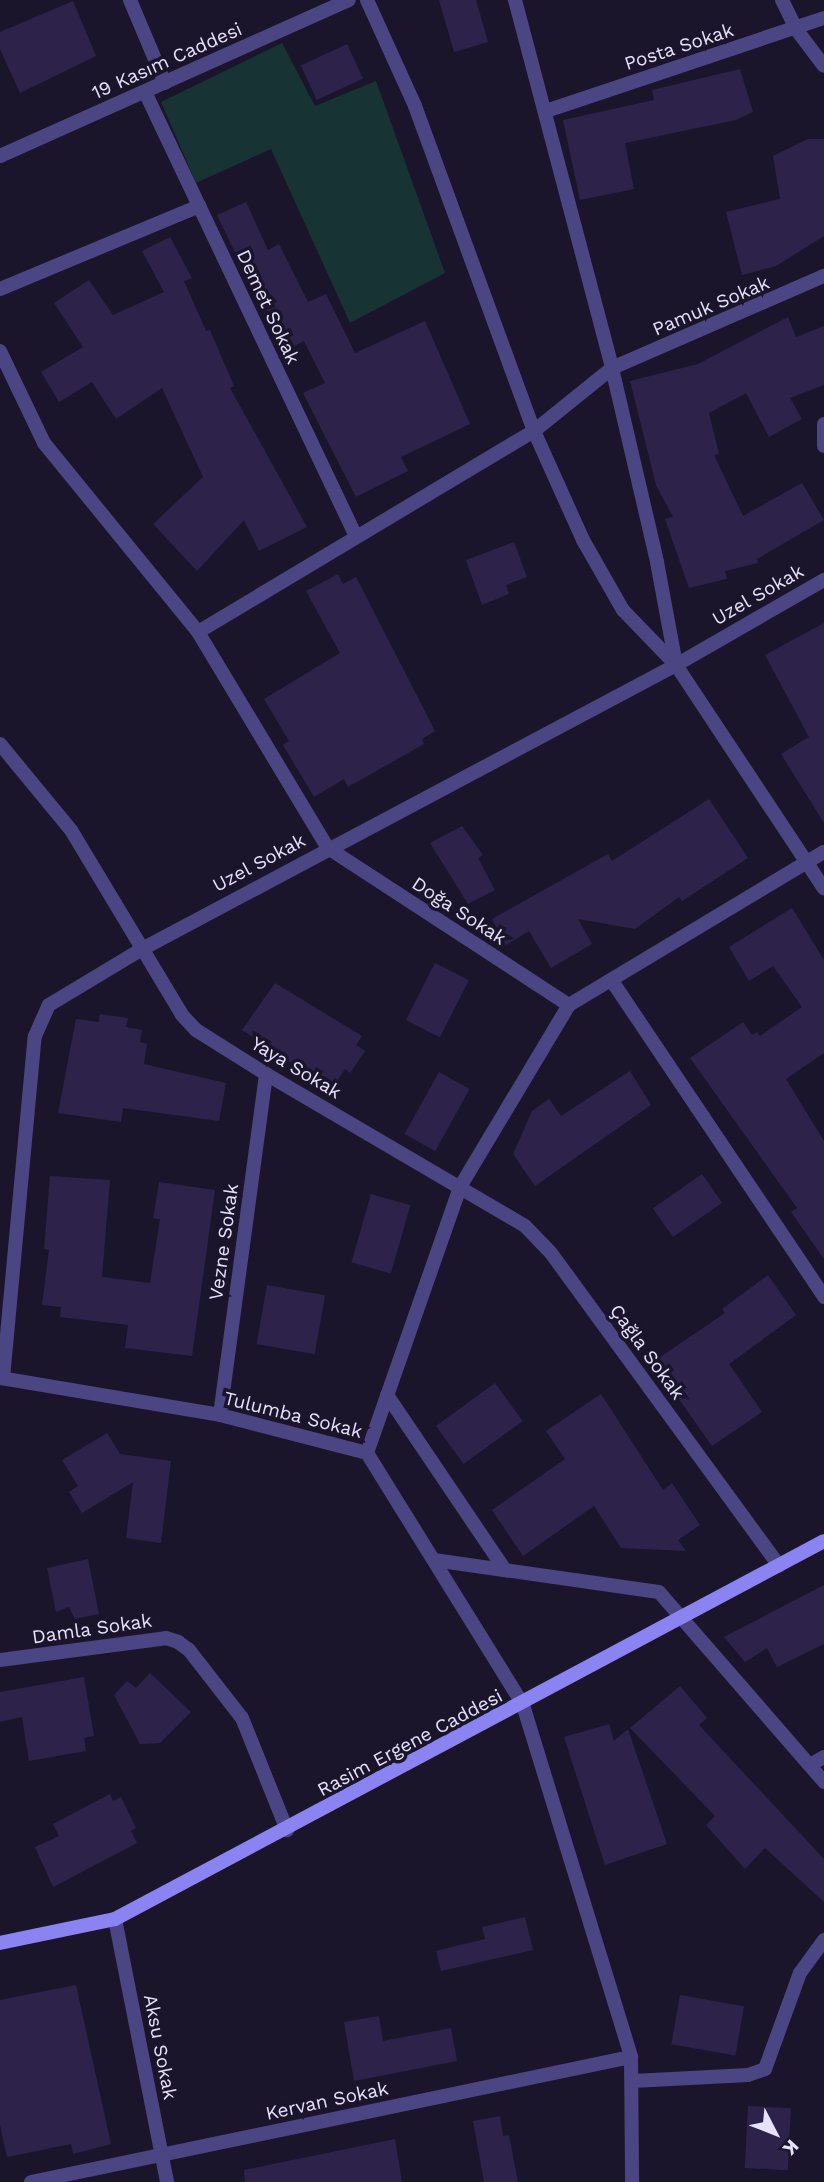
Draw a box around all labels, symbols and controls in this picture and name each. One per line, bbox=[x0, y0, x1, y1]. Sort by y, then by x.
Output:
street label: 19 Kasım Caddesi bbox=[88, 18, 246, 104]
street label: Posta Sokak bbox=[621, 19, 737, 75]
street label: Demet Sokak bbox=[232, 246, 304, 368]
street label: Pamuk Sokak bbox=[649, 271, 773, 341]
street label: Uzel Sokak bbox=[708, 560, 808, 630]
street label: Uzel Sokak bbox=[209, 829, 309, 897]
street label: Doğa Sokak bbox=[407, 872, 511, 950]
street label: Yaya Sokak bbox=[246, 1032, 346, 1104]
street label: Vezne Sokak bbox=[205, 1182, 243, 1302]
street label: Çağla Sokak bbox=[605, 1300, 689, 1404]
street label: Tulumba Sokak bbox=[221, 1387, 365, 1443]
street label: Damla Sokak bbox=[30, 1609, 154, 1649]
street label: Rasim Ergene Caddesi bbox=[314, 1684, 506, 1802]
street label: Aksu Sokak bbox=[139, 1992, 181, 2102]
street label: Kervan Sokak bbox=[264, 2077, 390, 2125]
north arrow bbox=[740, 2098, 810, 2168]
text: K bbox=[778, 2135, 804, 2160]

